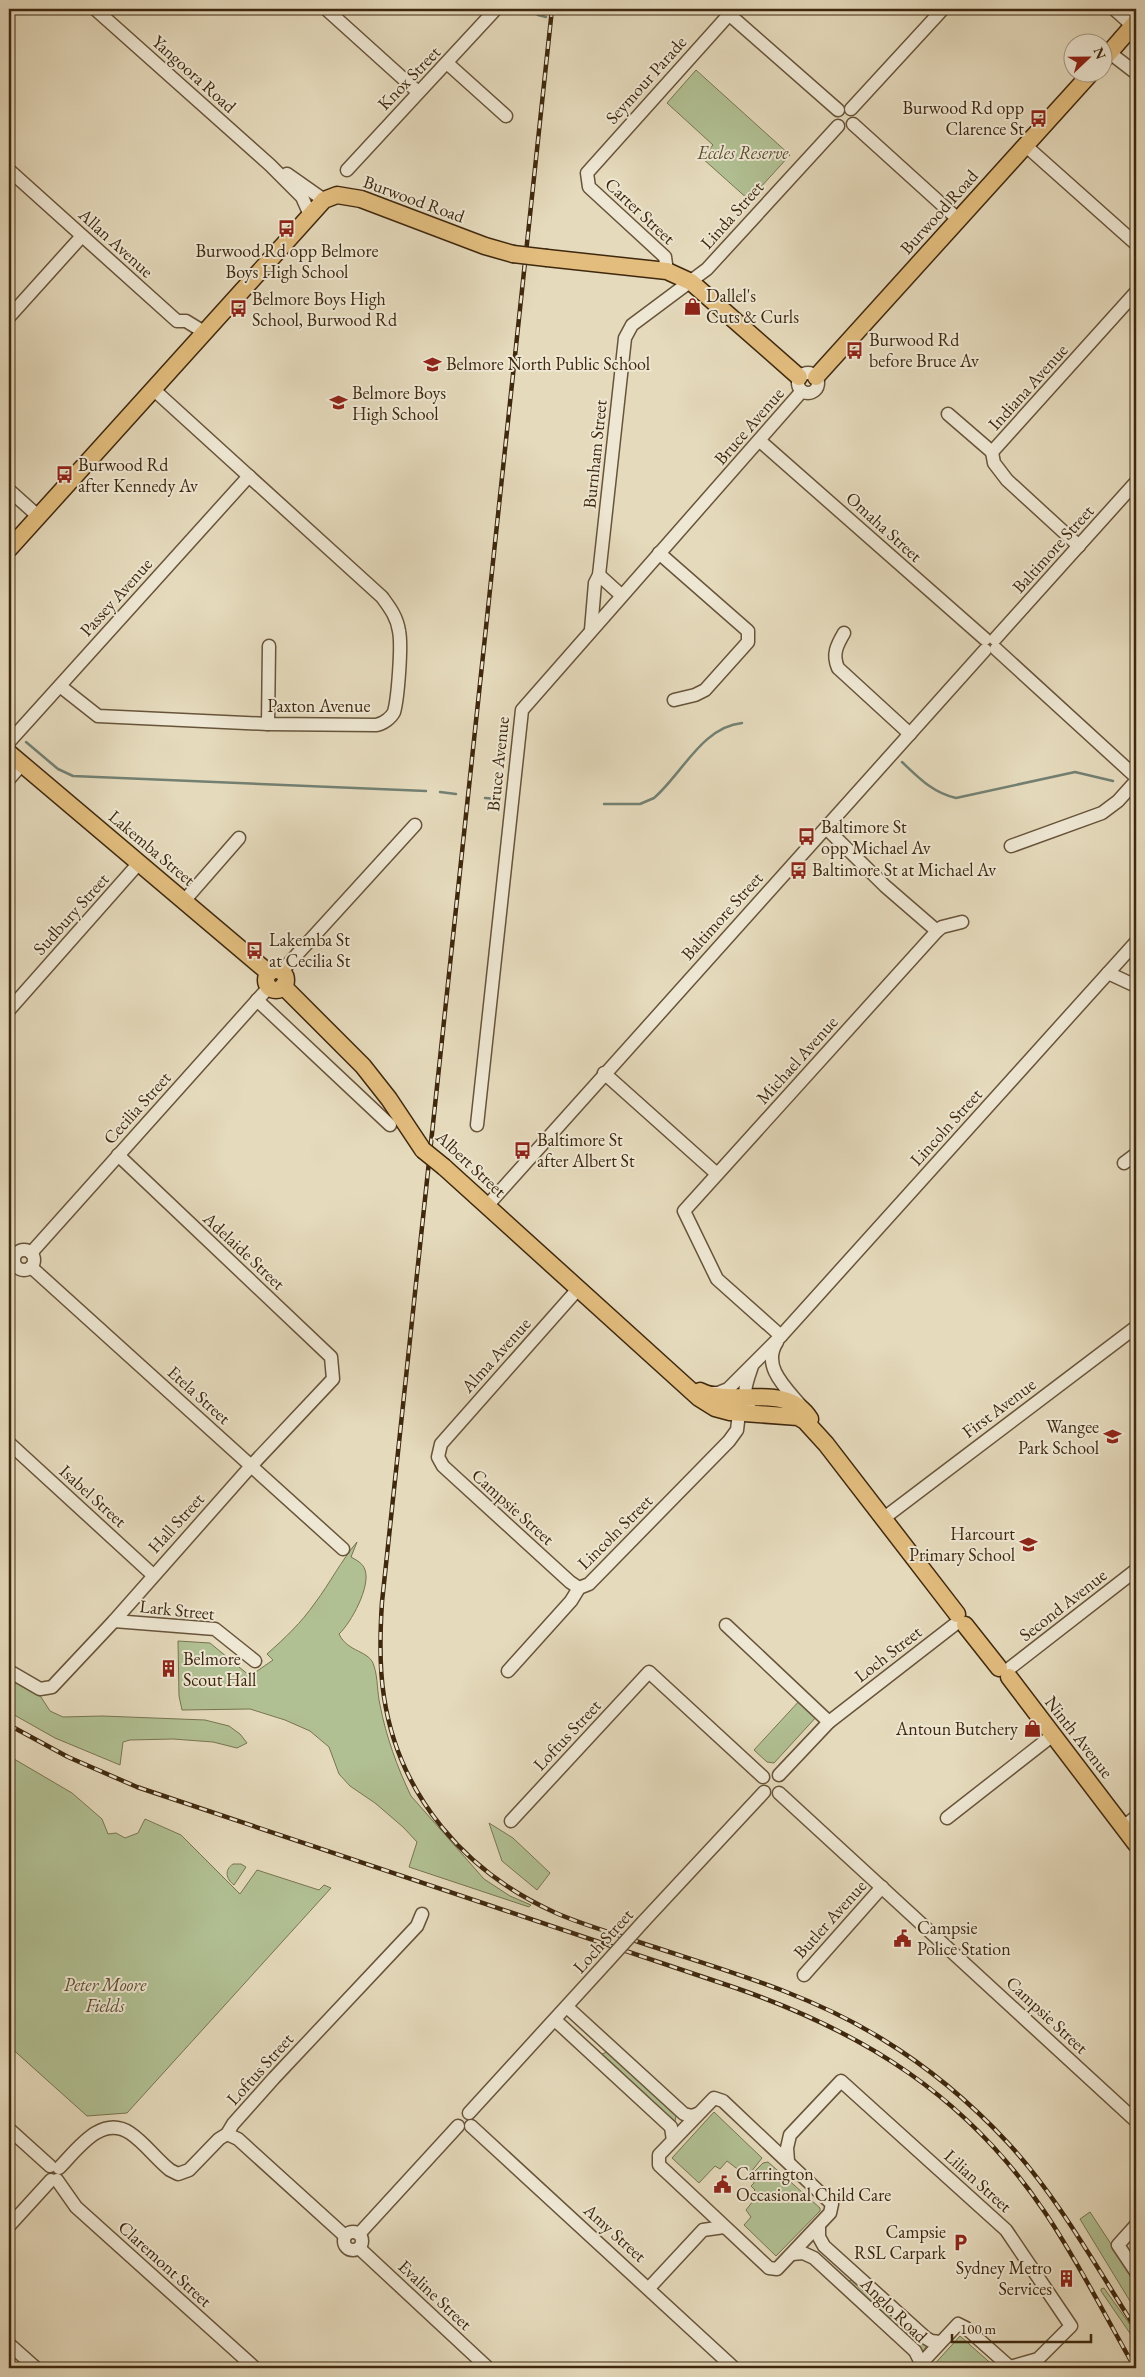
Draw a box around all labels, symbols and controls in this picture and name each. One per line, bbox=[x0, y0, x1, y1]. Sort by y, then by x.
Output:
street label: Yangoora Road bbox=[147, 30, 242, 118]
street label: Seymour Parade bbox=[600, 31, 691, 129]
north arrow bbox=[1062, 32, 1112, 82]
street label: Knox Street bbox=[372, 40, 445, 115]
text: N bbox=[1090, 45, 1111, 62]
place label: Burwood Rd opp Clarence St bbox=[902, 96, 1024, 140]
bus stop icon: Burwood Rd opp Clarence St bbox=[1028, 108, 1048, 128]
park label: Eccles Reserve bbox=[697, 141, 789, 164]
street label: Burwood Road bbox=[895, 164, 983, 259]
street label: Burwood Road bbox=[360, 170, 469, 228]
street label: Carter Street bbox=[600, 172, 681, 249]
street label: Linda Street bbox=[695, 176, 768, 254]
street label: Allan Avenue bbox=[73, 202, 159, 282]
bus stop icon: Burwood Rd opp Belmore Boys High School bbox=[277, 218, 297, 238]
place label: Burwood Rd opp Belmore Boys High School bbox=[195, 239, 379, 283]
place label: Dallel's Cuts & Curls bbox=[706, 284, 799, 328]
place label: Belmore Boys High School, Burwood Rd bbox=[252, 287, 398, 331]
shop icon: Dallel's Cuts & Curls bbox=[682, 296, 702, 316]
bus stop icon: Belmore Boys High School, Burwood Rd bbox=[228, 299, 248, 319]
place label: Burwood Rd before Bruce Av bbox=[869, 328, 979, 372]
street label: Indiana Avenue bbox=[983, 339, 1072, 435]
bus stop icon: Burwood Rd before Bruce Av bbox=[845, 340, 865, 360]
place label: Belmore North Public School bbox=[446, 352, 650, 375]
school or university icon: Belmore North Public School bbox=[422, 354, 442, 374]
place label: Belmore Boys High School bbox=[352, 381, 446, 425]
street label: Bruce Avenue bbox=[709, 382, 789, 469]
school or university icon: Belmore Boys High School bbox=[328, 393, 348, 413]
street label: Burnham Street bbox=[577, 398, 612, 509]
place label: Burwood Rd after Kennedy Av bbox=[78, 453, 198, 497]
bus stop icon: Burwood Rd after Kennedy Av bbox=[54, 465, 74, 485]
street label: Omaha Street bbox=[842, 486, 927, 567]
street label: Baltimore Street bbox=[1007, 499, 1099, 598]
street label: Passey Avenue bbox=[74, 553, 157, 641]
street label: Paxton Avenue bbox=[267, 694, 371, 717]
street label: Bruce Avenue bbox=[481, 715, 514, 813]
street label: Lakemba Street bbox=[104, 805, 201, 891]
place label: Baltimore St opp Michael Av bbox=[821, 815, 931, 859]
bus stop icon: Baltimore St opp Michael Av bbox=[797, 827, 817, 847]
place label: Baltimore St at Michael Av bbox=[812, 858, 996, 881]
bus stop icon: Baltimore St at Michael Av bbox=[788, 860, 808, 880]
street label: Baltimore Street bbox=[676, 866, 768, 965]
street label: Sudbury Street bbox=[28, 868, 114, 960]
place label: Lakemba St at Cecilia St bbox=[269, 928, 351, 972]
bus stop icon: Lakemba St at Cecilia St bbox=[245, 940, 265, 960]
street label: Michael Avenue bbox=[751, 1011, 842, 1109]
street label: Cecilia Street bbox=[98, 1066, 176, 1149]
street label: Lincoln Street bbox=[905, 1083, 987, 1170]
street label: Albert Street bbox=[431, 1125, 512, 1202]
place label: Baltimore St after Albert St bbox=[537, 1128, 635, 1172]
bus stop icon: Baltimore St after Albert St bbox=[513, 1140, 533, 1160]
street label: Adelaide Street bbox=[198, 1206, 290, 1295]
street label: Alma Avenue bbox=[455, 1312, 535, 1398]
street label: Etela Street bbox=[163, 1360, 236, 1429]
street label: First Avenue bbox=[957, 1372, 1040, 1443]
place label: Wangee Park School bbox=[1018, 1415, 1099, 1459]
school or university icon: Wangee Park School bbox=[1103, 1427, 1123, 1447]
street label: Isabel Street bbox=[55, 1459, 132, 1532]
street label: Campsie Street bbox=[467, 1463, 560, 1550]
street label: Hall Street bbox=[142, 1487, 209, 1558]
street label: Lincoln Street bbox=[572, 1489, 657, 1574]
place label: Harcourt Primary School bbox=[909, 1522, 1015, 1566]
school or university icon: Harcourt Primary School bbox=[1019, 1534, 1039, 1554]
street label: Second Avenue bbox=[1014, 1563, 1111, 1646]
street label: Lark Street bbox=[138, 1594, 216, 1625]
street label: Loch Street bbox=[849, 1620, 926, 1687]
place label: Belmore Scout Hall bbox=[183, 1647, 256, 1691]
building icon: Belmore Scout Hall bbox=[159, 1659, 179, 1679]
street label: Ninth Avenue bbox=[1040, 1691, 1119, 1783]
street label: Loftus Street bbox=[528, 1694, 606, 1775]
place label: Antoun Butchery bbox=[895, 1717, 1018, 1740]
shop icon: Antoun Butchery bbox=[1022, 1719, 1042, 1739]
street label: Butler Avenue bbox=[788, 1874, 871, 1963]
street label: Loch Street bbox=[568, 1903, 638, 1978]
place label: Campsie Police Station bbox=[917, 1916, 1011, 1960]
public building icon: Campsie Police Station bbox=[893, 1928, 913, 1948]
street label: Campsie Street bbox=[1002, 1971, 1093, 2059]
park label: Peter Moore Fields bbox=[64, 1973, 147, 2017]
street label: Loftus Street bbox=[221, 2028, 298, 2110]
street label: Lilian Street bbox=[940, 2144, 1017, 2217]
place label: Carrington Occasional Child Care bbox=[736, 2162, 891, 2206]
public building icon: Carrington Occasional Child Care bbox=[712, 2174, 732, 2194]
street label: Amy Street bbox=[578, 2198, 652, 2267]
street label: Claremont Street bbox=[114, 2215, 217, 2312]
place label: Campsie RSL Carpark bbox=[854, 2220, 947, 2264]
parking icon: Campsie RSL Carpark bbox=[950, 2232, 970, 2252]
street label: Evaline Street bbox=[394, 2255, 477, 2335]
place label: Sydney Metro Services bbox=[956, 2256, 1052, 2300]
building icon: Sydney Metro Services bbox=[1056, 2268, 1076, 2288]
street label: Anglo Road bbox=[855, 2271, 933, 2348]
scale bar bbox=[952, 2312, 1091, 2344]
text: 100 m bbox=[960, 2319, 997, 2338]

